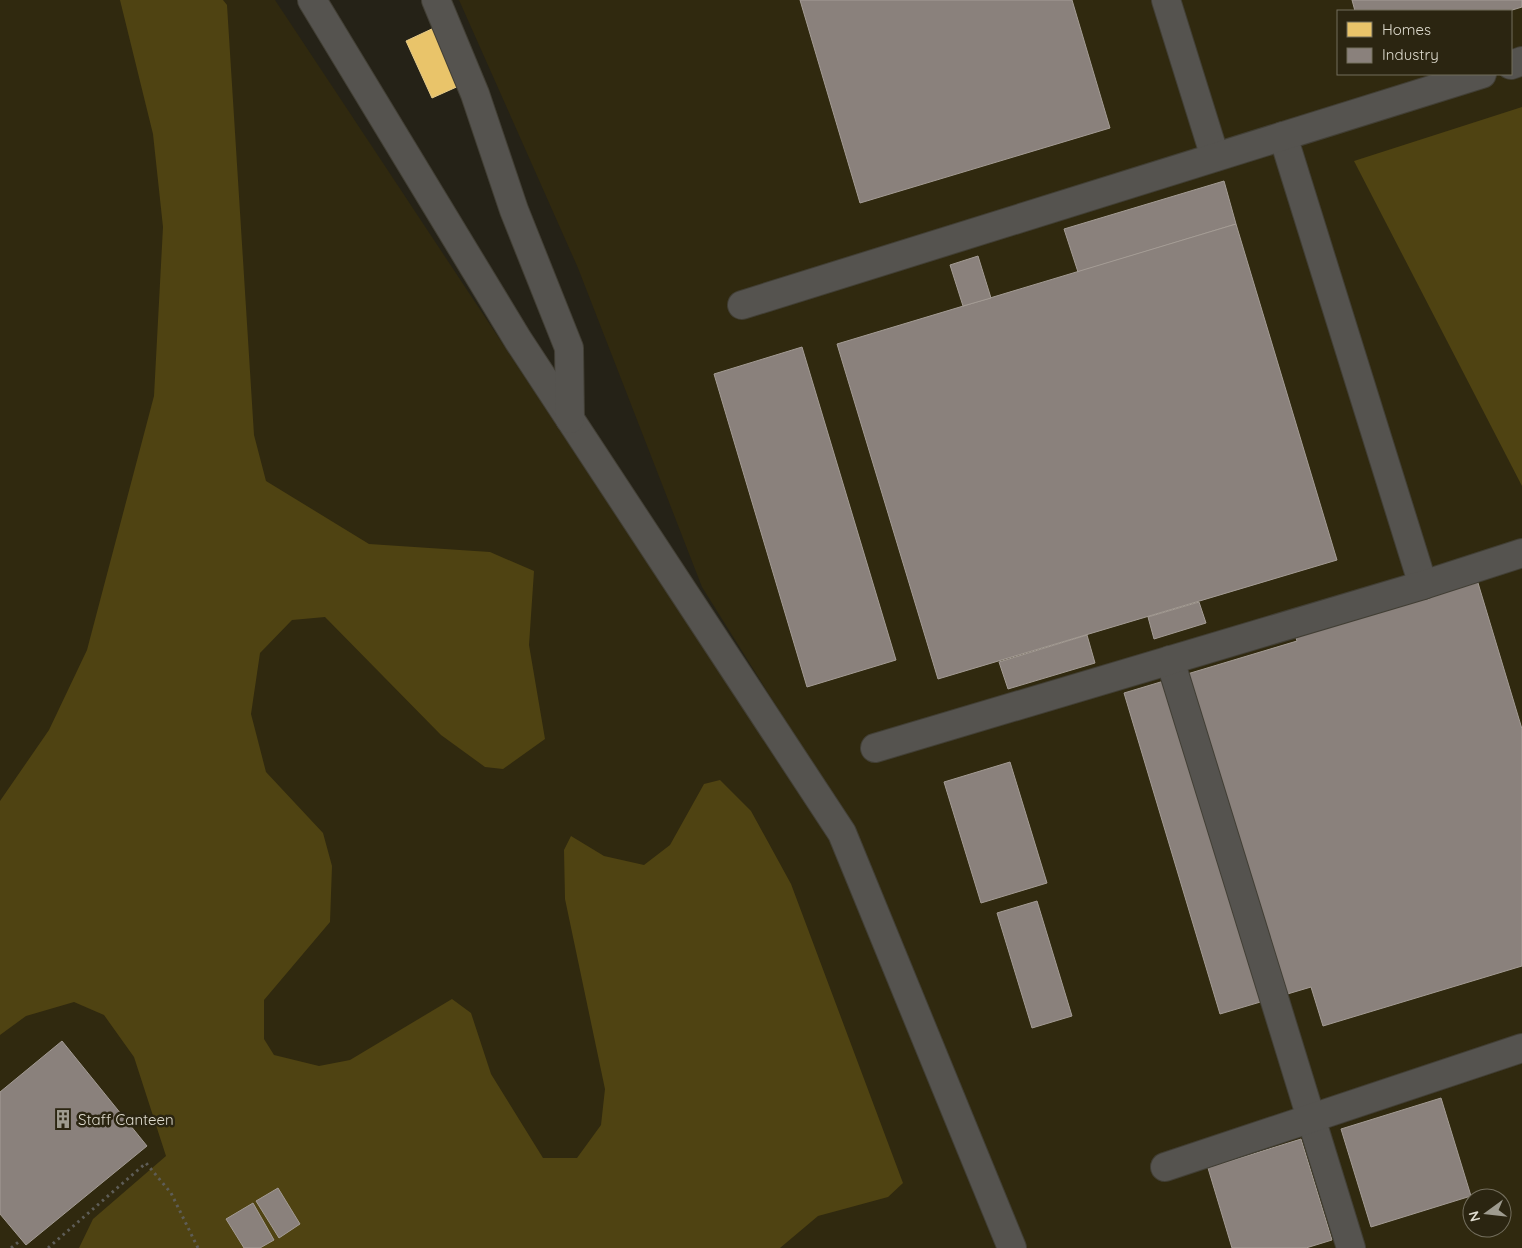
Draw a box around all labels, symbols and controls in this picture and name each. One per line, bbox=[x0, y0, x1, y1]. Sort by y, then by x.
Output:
legend bbox=[1337, 10, 1512, 75]
text: Homes bbox=[1382, 20, 1431, 39]
text: Industry bbox=[1382, 45, 1439, 64]
building icon: Staff Canteen bbox=[52, 1108, 74, 1130]
place label: Staff Canteen bbox=[78, 1110, 174, 1129]
north arrow bbox=[1462, 1188, 1512, 1238]
text: N bbox=[1464, 1209, 1484, 1224]

